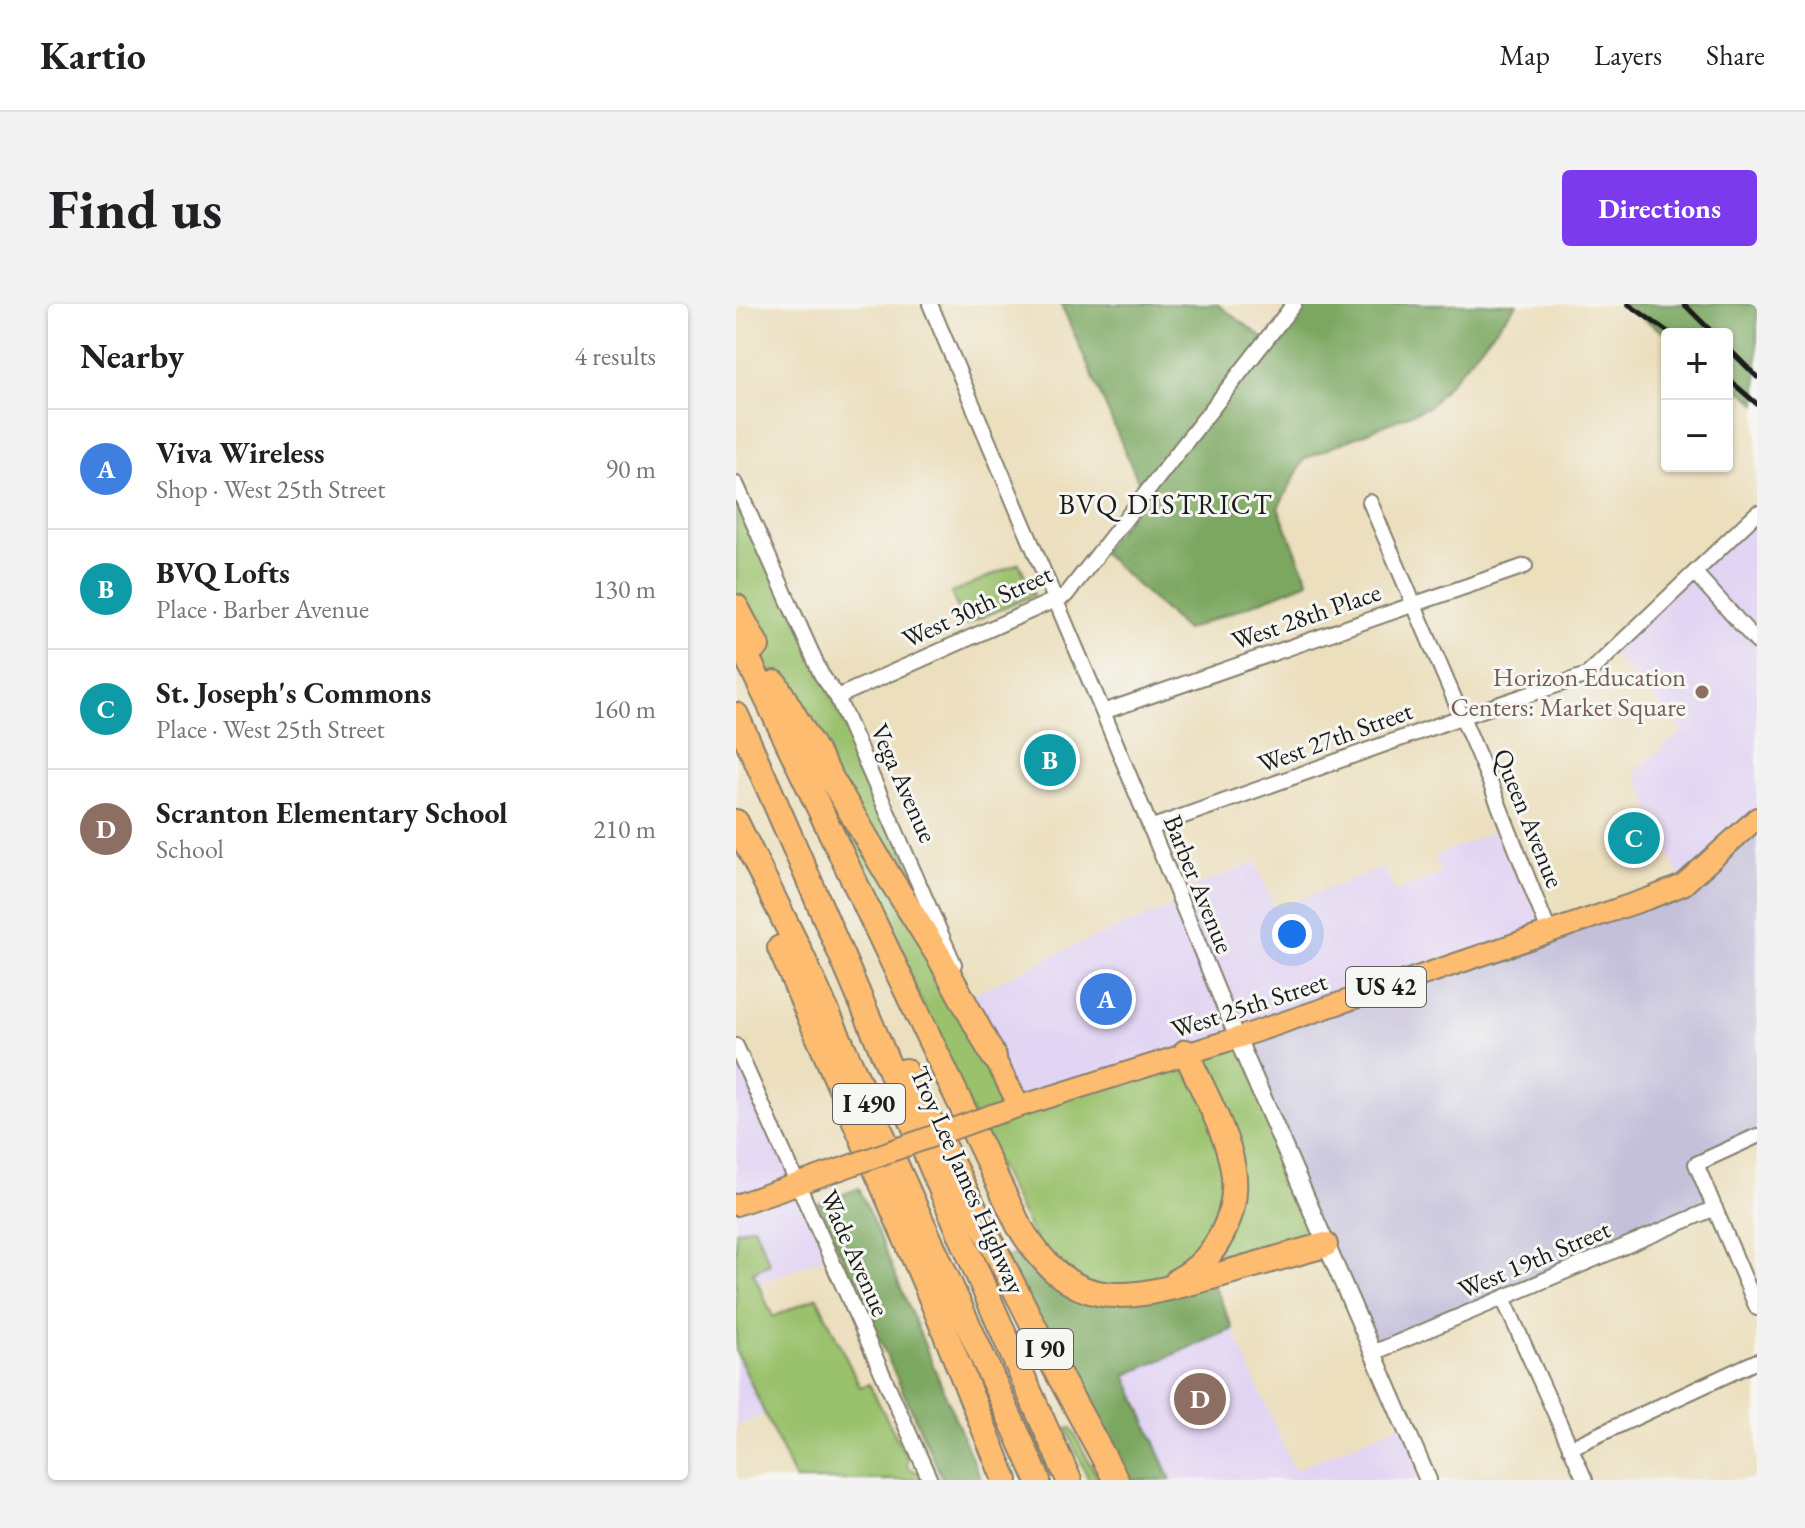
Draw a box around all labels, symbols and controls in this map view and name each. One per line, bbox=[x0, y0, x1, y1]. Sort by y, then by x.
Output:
text: Kartio bbox=[40, 31, 146, 80]
text: Map bbox=[1500, 37, 1550, 73]
text: Layers bbox=[1594, 37, 1662, 73]
text: Share bbox=[1706, 37, 1765, 73]
button: Directions bbox=[1562, 170, 1757, 246]
text: Find us bbox=[48, 172, 222, 245]
map controls bbox=[1661, 328, 1733, 472]
button: + bbox=[1661, 328, 1733, 400]
text: Nearby bbox=[80, 334, 184, 378]
text: 4 results bbox=[575, 339, 656, 373]
button: − bbox=[1661, 400, 1733, 472]
text: Viva Wireless bbox=[156, 433, 325, 472]
text: A bbox=[97, 452, 115, 486]
text: 90 m bbox=[606, 452, 656, 486]
text: Shop · West 25th Street bbox=[156, 472, 385, 506]
district label: BVQ DISTRICT bbox=[1059, 486, 1273, 522]
text: BVQ Lofts bbox=[156, 553, 290, 592]
street label: West 30th Street bbox=[896, 556, 1058, 656]
text: B bbox=[98, 572, 114, 606]
text: 130 m bbox=[593, 572, 656, 606]
street label: West 28th Place bbox=[1227, 575, 1385, 657]
text: Place · Barber Avenue bbox=[156, 592, 369, 626]
place label: Horizon Education Centers: Market Square bbox=[1450, 660, 1686, 724]
text: St. Joseph's Commons bbox=[156, 673, 431, 712]
marker: Horizon Education Centers: Market Square bbox=[1693, 683, 1711, 701]
text: C bbox=[97, 692, 115, 726]
text: 160 m bbox=[593, 692, 656, 726]
street label: West 27th Street bbox=[1253, 693, 1417, 781]
text: Place · West 25th Street bbox=[156, 712, 385, 746]
street label: Vega Avenue bbox=[863, 718, 945, 848]
pin: B bbox=[1024, 730, 1076, 790]
street label: Queen Avenue bbox=[1486, 743, 1572, 893]
text: Scranton Elementary School bbox=[156, 793, 508, 832]
pin: C bbox=[1608, 808, 1660, 868]
street label: Barber Avenue bbox=[1156, 810, 1242, 958]
text: D bbox=[96, 812, 116, 846]
text: 210 m bbox=[593, 812, 656, 846]
text: School bbox=[156, 832, 224, 866]
your location bbox=[1272, 914, 1312, 954]
street label: West 25th Street bbox=[1167, 964, 1331, 1046]
road number: US 42 bbox=[1346, 967, 1426, 1007]
pin: A bbox=[1080, 969, 1132, 1029]
street label: Troy Lee James Highway bbox=[902, 1061, 1034, 1300]
road number: I 490 bbox=[833, 1084, 905, 1124]
street label: Wade Avenue bbox=[812, 1185, 898, 1321]
street label: West 19th Street bbox=[1453, 1212, 1615, 1306]
road number: I 90 bbox=[1017, 1329, 1073, 1369]
pin: D bbox=[1174, 1369, 1226, 1429]

